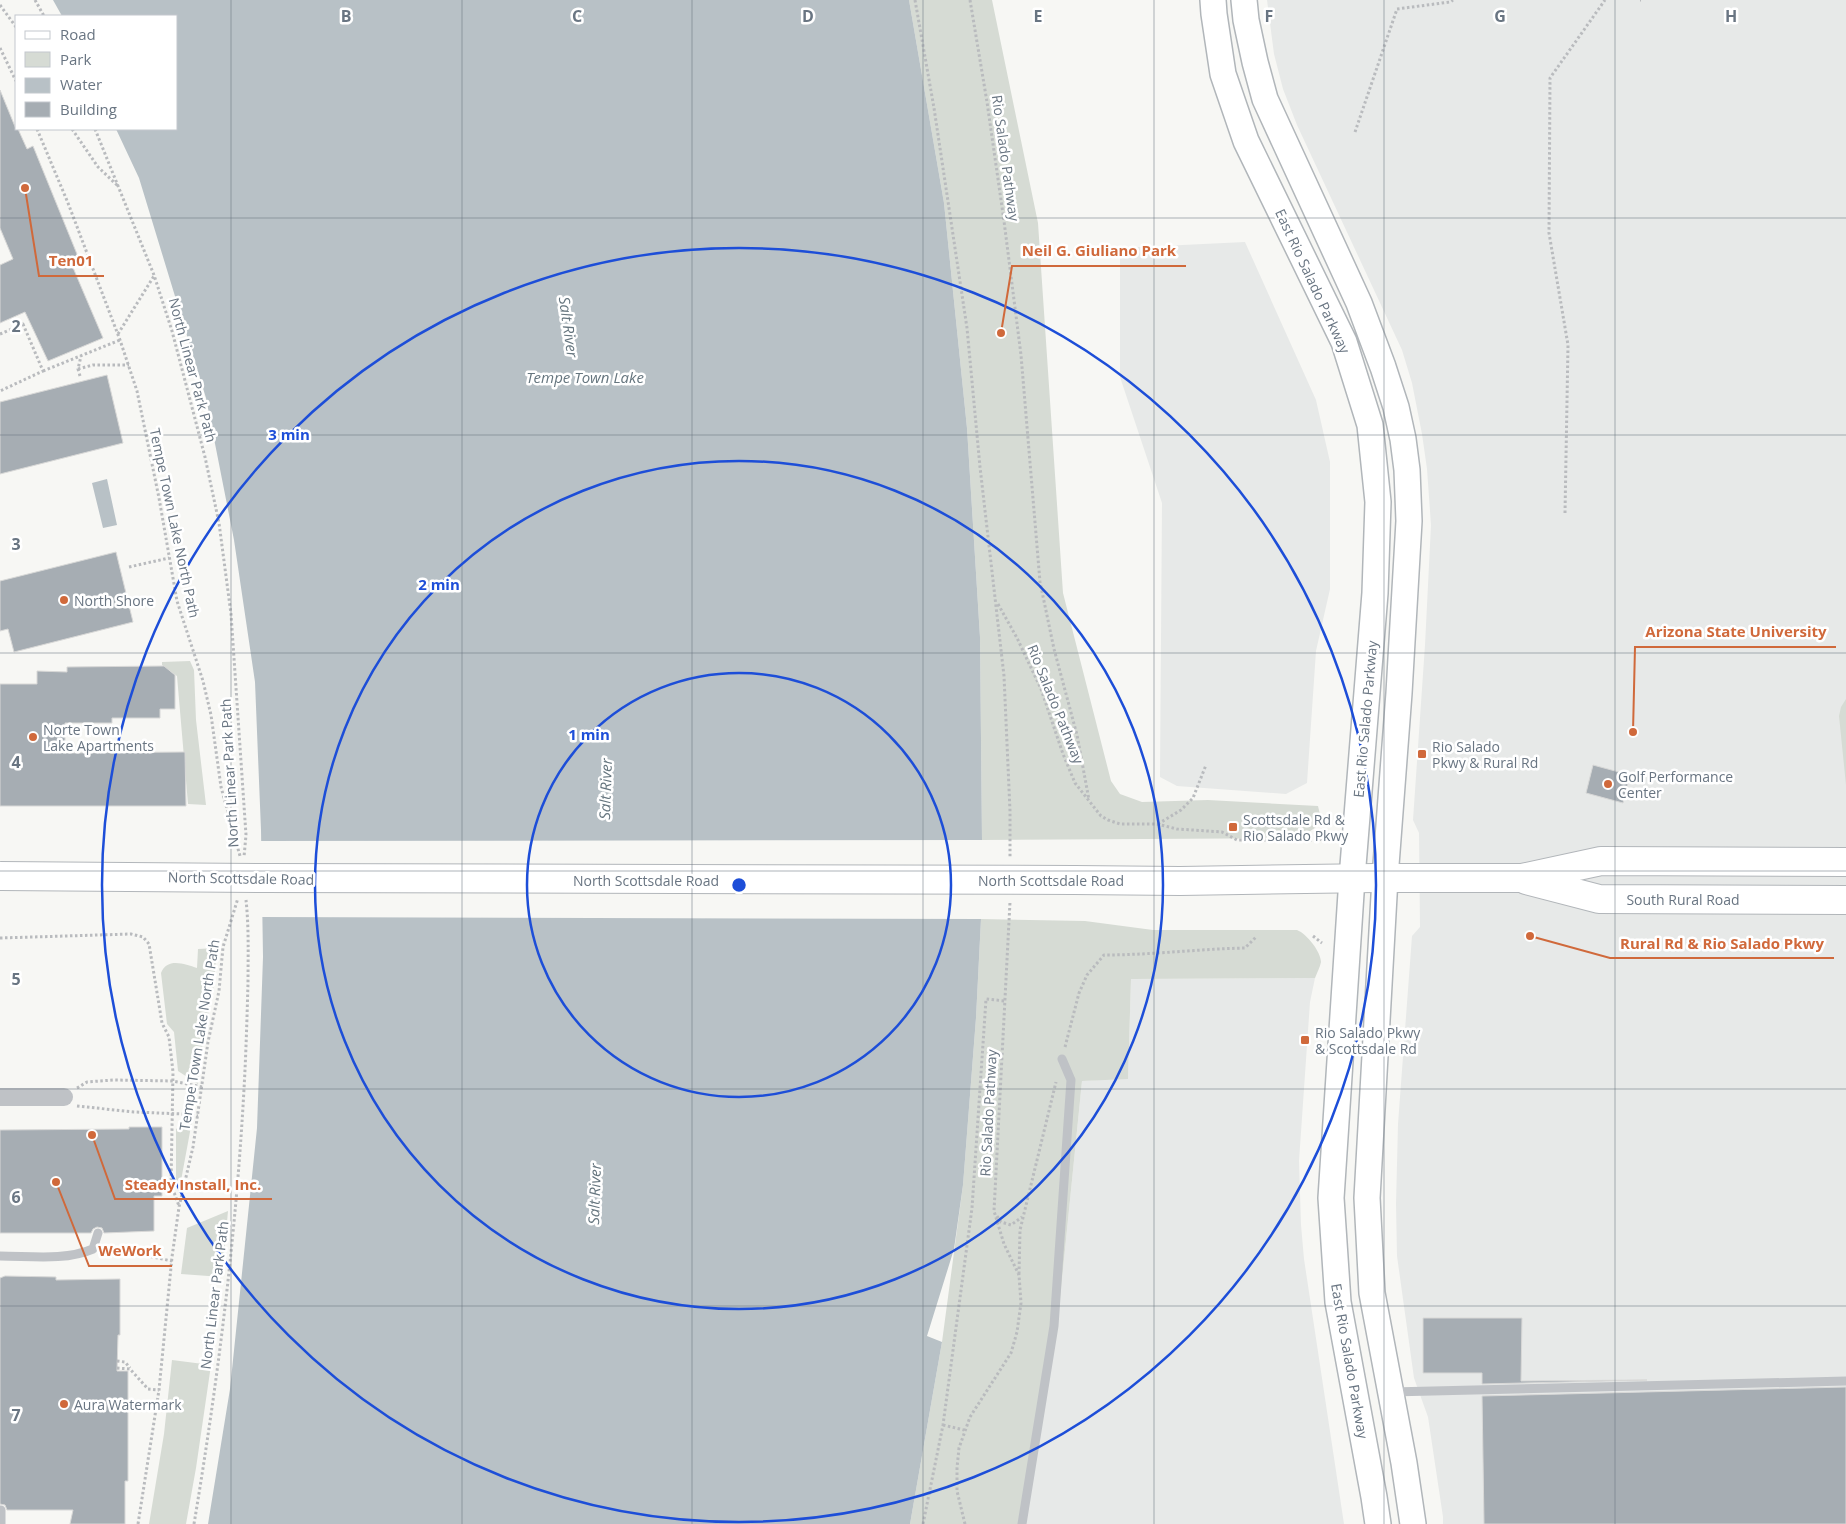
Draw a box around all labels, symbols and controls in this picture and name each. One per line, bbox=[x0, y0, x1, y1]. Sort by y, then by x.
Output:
text: B bbox=[341, 5, 351, 27]
text: C bbox=[572, 5, 582, 27]
text: D bbox=[802, 5, 814, 27]
text: E bbox=[1034, 5, 1043, 27]
text: F bbox=[1265, 5, 1273, 27]
text: G bbox=[1494, 5, 1506, 27]
text: H bbox=[1725, 5, 1737, 27]
legend bbox=[15, 15, 178, 130]
text: Road bbox=[60, 24, 96, 44]
text: Park bbox=[60, 49, 91, 69]
text: Water bbox=[60, 74, 102, 94]
street label: Rio Salado Pathway bbox=[988, 94, 1024, 223]
text: Building bbox=[60, 99, 117, 119]
street label: East Rio Salado Parkway bbox=[1271, 206, 1355, 357]
callout: Neil G. Giuliano Park bbox=[1012, 236, 1186, 266]
text: Neil G. Giuliano Park bbox=[1022, 240, 1177, 260]
callout: Ten01 bbox=[39, 246, 104, 276]
text: Ten01 bbox=[49, 250, 93, 270]
water label: Salt River bbox=[555, 295, 583, 360]
street label: North Linear Park Path bbox=[165, 296, 221, 444]
text: 2 bbox=[11, 315, 21, 337]
water label: Tempe Town Lake bbox=[526, 367, 644, 387]
text: 3 min bbox=[268, 424, 310, 444]
street label: Tempe Town Lake North Path bbox=[146, 426, 204, 620]
text: 3 bbox=[11, 533, 21, 555]
text: 2 min bbox=[418, 574, 460, 594]
place label: North Shore bbox=[74, 591, 154, 610]
marker: North Shore bbox=[58, 594, 70, 606]
callout: Arizona State University bbox=[1635, 617, 1836, 647]
text: Arizona State University bbox=[1645, 621, 1827, 641]
street label: East Rio Salado Parkway bbox=[1349, 639, 1381, 798]
street label: Rio Salado Pathway bbox=[1023, 642, 1089, 767]
street label: North Linear Park Path bbox=[216, 698, 242, 848]
place label: Norte Town Lake Apartments bbox=[43, 720, 154, 755]
text: 1 min bbox=[568, 724, 610, 744]
marker: Norte Town Lake Apartments bbox=[27, 731, 39, 743]
place label: Rio Salado Pkwy & Rural Rd bbox=[1432, 737, 1538, 772]
marker: Rio Salado Pkwy & Rural Rd bbox=[1416, 748, 1428, 760]
text: 4 bbox=[11, 751, 21, 773]
water label: Salt River bbox=[594, 757, 616, 820]
place label: Golf Performance Center bbox=[1618, 767, 1733, 802]
marker: Golf Performance Center bbox=[1602, 778, 1614, 790]
place label: Scottsdale Rd & Rio Salado Pkwy bbox=[1243, 810, 1349, 845]
marker: Scottsdale Rd & Rio Salado Pkwy bbox=[1227, 821, 1239, 833]
street label: North Scottsdale Road bbox=[168, 867, 314, 889]
street label: North Scottsdale Road bbox=[573, 871, 719, 890]
street label: North Scottsdale Road bbox=[978, 871, 1124, 890]
centre of rings bbox=[730, 876, 748, 894]
street label: South Rural Road bbox=[1626, 890, 1740, 909]
callout: Rural Rd & Rio Salado Pkwy bbox=[1610, 928, 1834, 958]
text: Rural Rd & Rio Salado Pkwy bbox=[1620, 933, 1824, 953]
street label: Tempe Town Lake North Path bbox=[174, 938, 224, 1132]
text: 5 bbox=[11, 968, 21, 990]
place label: Rio Salado Pkwy & Scottsdale Rd bbox=[1315, 1023, 1421, 1058]
marker: Rio Salado Pkwy & Scottsdale Rd bbox=[1299, 1034, 1311, 1046]
street label: Rio Salado Pathway bbox=[975, 1048, 1001, 1177]
water label: Salt River bbox=[583, 1162, 605, 1225]
callout: Steady Install, Inc. bbox=[115, 1169, 272, 1199]
text: Steady Install, Inc. bbox=[125, 1174, 261, 1194]
text: 6 bbox=[11, 1186, 21, 1208]
street label: North Linear Park Path bbox=[195, 1220, 233, 1370]
callout: WeWork bbox=[89, 1236, 172, 1266]
text: WeWork bbox=[98, 1240, 162, 1260]
street label: East Rio Salado Parkway bbox=[1327, 1282, 1373, 1441]
place label: Aura Watermark bbox=[74, 1395, 182, 1414]
marker: Aura Watermark bbox=[58, 1398, 70, 1410]
text: 7 bbox=[11, 1404, 21, 1426]

